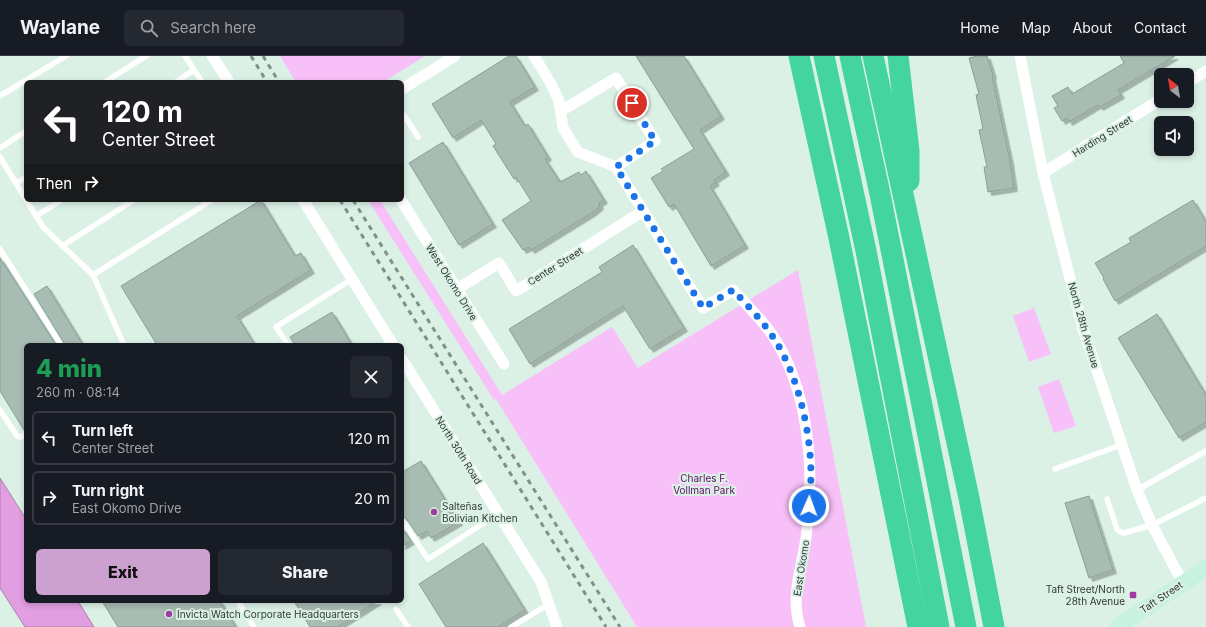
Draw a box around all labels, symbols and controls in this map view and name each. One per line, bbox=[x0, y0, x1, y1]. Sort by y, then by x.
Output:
search box bbox=[124, 10, 404, 46]
text: Waylane bbox=[20, 16, 100, 39]
icon: search bbox=[138, 17, 160, 39]
text: Search here bbox=[170, 18, 256, 37]
text: Home bbox=[960, 19, 999, 36]
text: Map bbox=[1021, 19, 1051, 36]
text: About bbox=[1073, 19, 1112, 36]
text: Contact bbox=[1134, 19, 1186, 36]
north arrow bbox=[1154, 68, 1194, 108]
map controls bbox=[1154, 68, 1194, 156]
pin bbox=[615, 86, 649, 120]
icon: arrive bbox=[621, 92, 643, 114]
text: 120 m bbox=[102, 95, 183, 129]
icon: left bbox=[36, 96, 88, 148]
street label: Harding Street bbox=[1070, 112, 1135, 159]
button: sound bbox=[1154, 116, 1194, 156]
text: Center Street bbox=[102, 129, 215, 150]
icon: right bbox=[80, 172, 102, 194]
text: Then bbox=[36, 174, 72, 193]
street label: West Okomo Drive bbox=[424, 242, 480, 323]
street label: Center Street bbox=[525, 244, 585, 288]
street label: North 28th Avenue bbox=[1066, 281, 1102, 370]
text: 4 min bbox=[36, 354, 102, 383]
button: close bbox=[350, 356, 392, 398]
text: 260 m · 08:14 bbox=[36, 384, 120, 400]
street label: North 30th Road bbox=[433, 414, 485, 486]
text: Turn left bbox=[72, 421, 133, 440]
icon: left bbox=[38, 427, 60, 449]
text: 120 m bbox=[348, 429, 390, 448]
text: Center Street bbox=[72, 440, 154, 456]
park label: Charles F. Vollman Park bbox=[673, 472, 735, 496]
text: Turn right bbox=[72, 481, 144, 500]
position arrow bbox=[788, 485, 830, 527]
icon: right bbox=[38, 487, 60, 509]
text: 20 m bbox=[354, 489, 390, 508]
text: East Okomo Drive bbox=[72, 500, 182, 516]
place label: Salteñas Bolivian Kitchen bbox=[442, 500, 518, 524]
marker: Salteñas Bolivian Kitchen bbox=[429, 507, 439, 517]
street label: East Okomo bbox=[791, 539, 811, 597]
button: Exit bbox=[36, 549, 210, 595]
button: Share bbox=[218, 549, 392, 595]
street label: Taft Street bbox=[1137, 578, 1185, 616]
place label: Taft Street/North 28th Avenue bbox=[1046, 583, 1125, 607]
marker: Taft Street/North 28th Avenue bbox=[1128, 590, 1138, 600]
place label: Invicta Watch Corporate Headquarters bbox=[177, 608, 359, 620]
marker: Invicta Watch Corporate Headquarters bbox=[164, 609, 174, 619]

